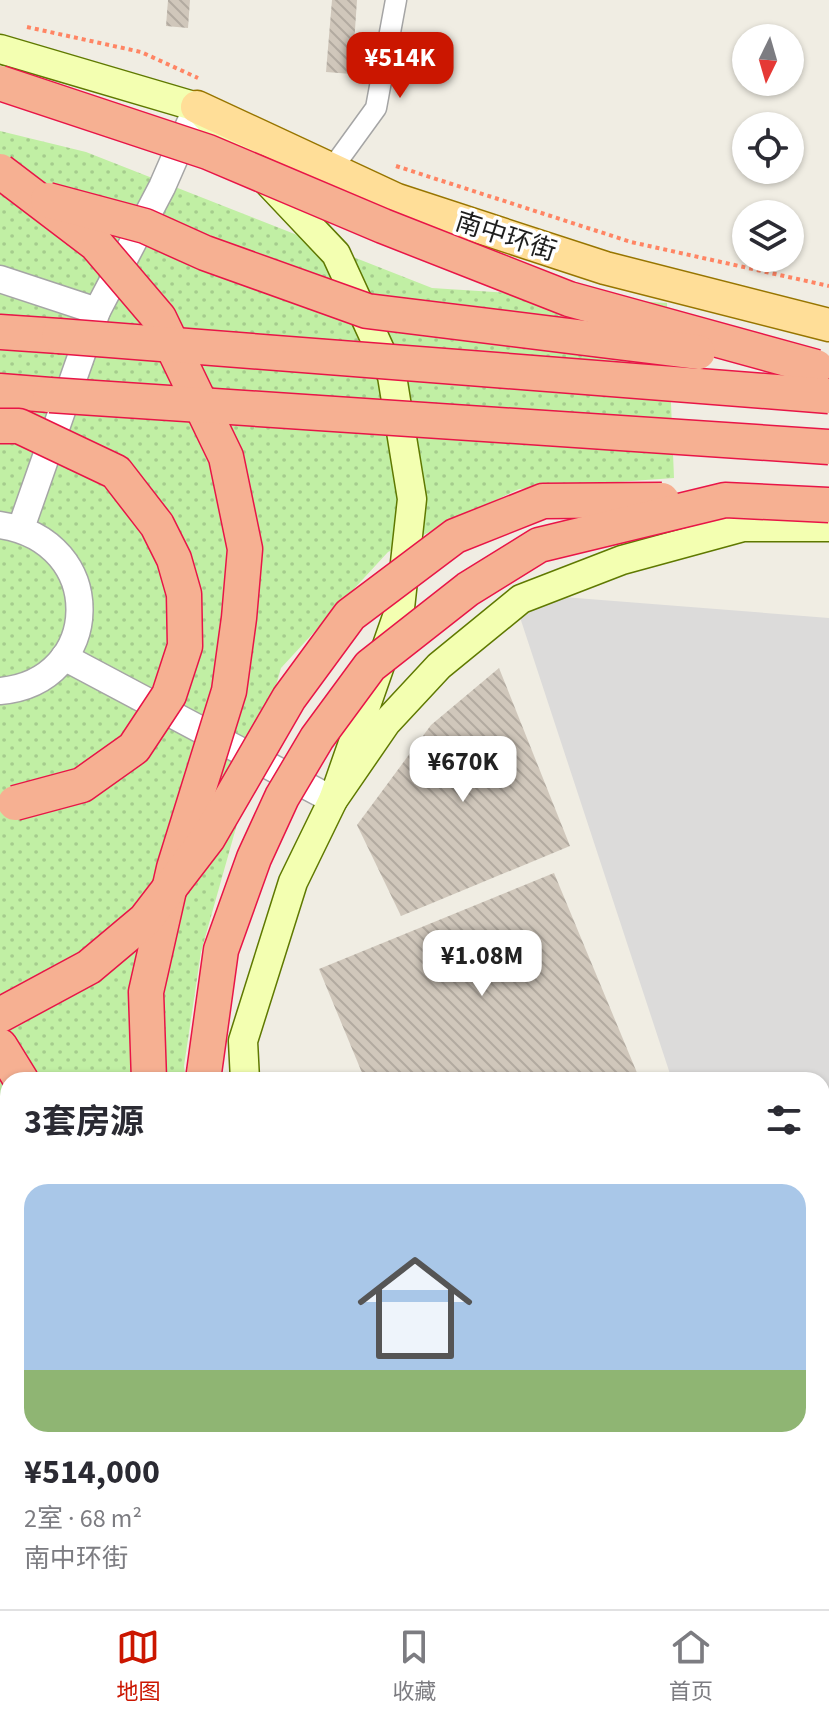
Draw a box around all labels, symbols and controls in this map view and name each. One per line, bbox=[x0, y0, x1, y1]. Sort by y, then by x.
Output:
north arrow bbox=[732, 24, 804, 96]
map controls bbox=[732, 24, 804, 272]
pin: ¥514K bbox=[344, 32, 456, 100]
text: ¥514K bbox=[365, 39, 435, 76]
button: locate bbox=[732, 112, 804, 184]
button: layers bbox=[732, 200, 804, 272]
street label: 南中环街 bbox=[451, 203, 561, 270]
pin: ¥670K bbox=[407, 736, 519, 804]
text: ¥670K bbox=[428, 743, 498, 780]
pin: ¥1.08M bbox=[417, 930, 547, 998]
text: ¥1.08M bbox=[441, 937, 523, 974]
text: 3套房源 bbox=[24, 1098, 144, 1147]
icon: filters bbox=[762, 1098, 806, 1142]
icon: home bbox=[343, 1236, 487, 1380]
text: ¥514,000 bbox=[24, 1448, 160, 1497]
text: 2室 · 68 m² bbox=[24, 1500, 142, 1537]
text: 南中环街 bbox=[24, 1540, 128, 1577]
tab: 地图 bbox=[116, 1625, 160, 1708]
tab: 收藏 bbox=[392, 1625, 437, 1708]
tab: 首页 bbox=[669, 1625, 713, 1708]

